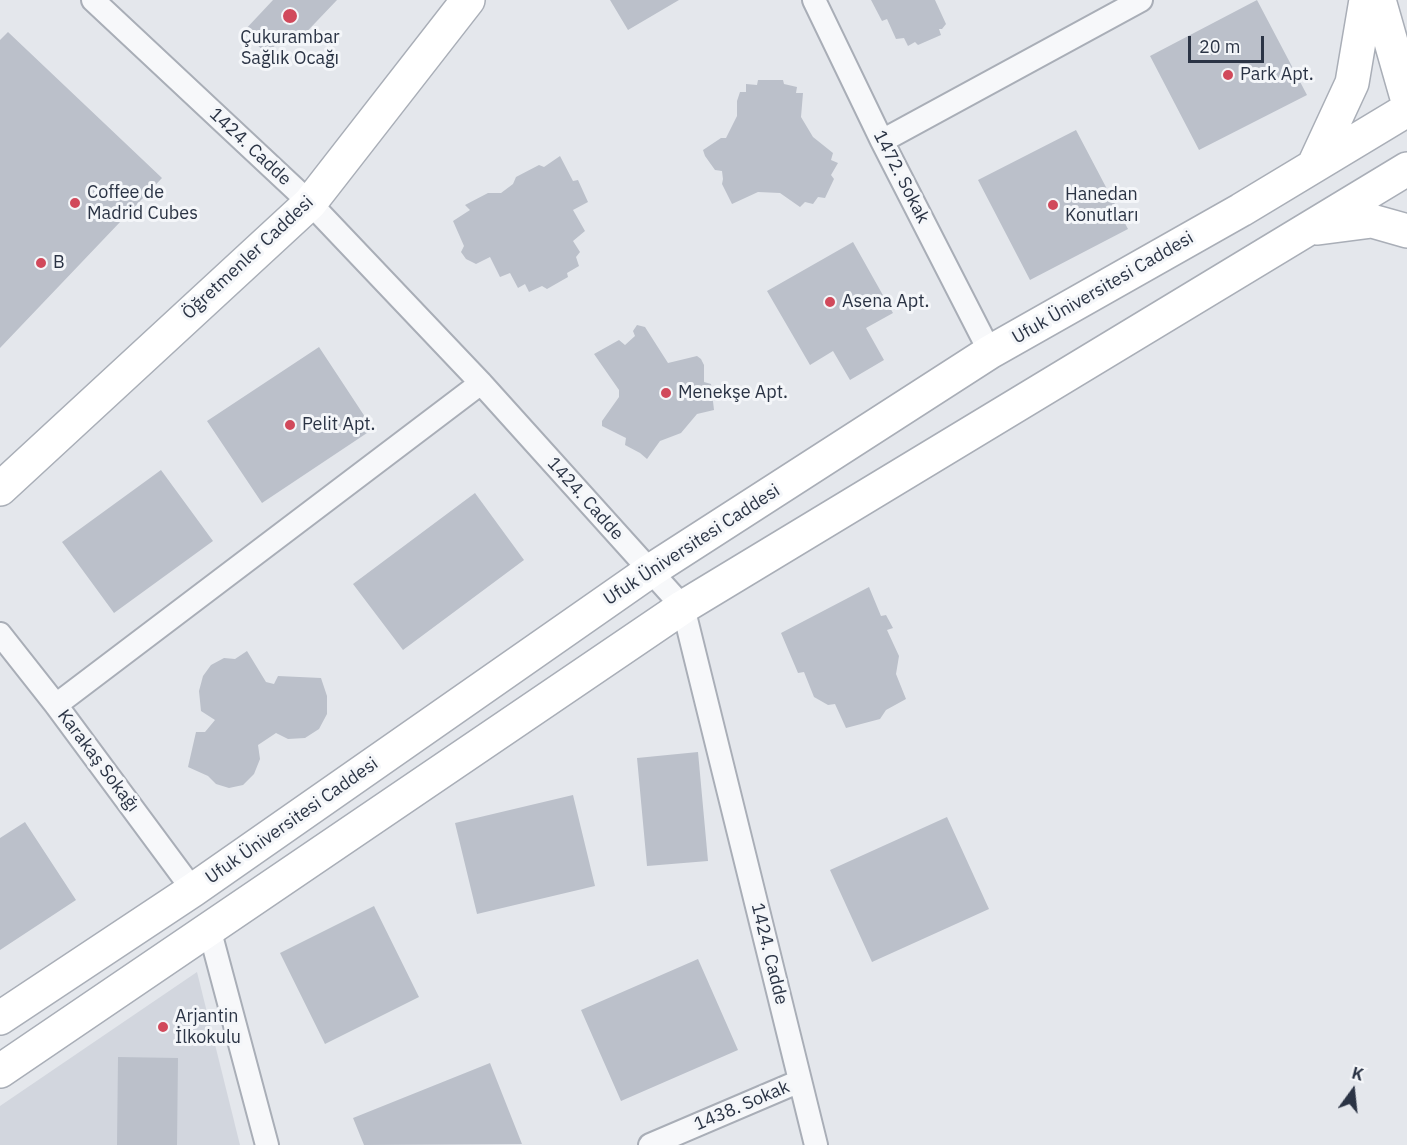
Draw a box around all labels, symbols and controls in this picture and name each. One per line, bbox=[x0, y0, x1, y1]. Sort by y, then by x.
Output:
marker: Çukurambar Sağlık Ocağı bbox=[281, 7, 299, 25]
scale bar bbox=[1191, 24, 1268, 62]
place label: Çukurambar Sağlık Ocağı bbox=[240, 27, 340, 70]
text: 20 m bbox=[1199, 35, 1241, 58]
place label: Park Apt. bbox=[1240, 64, 1314, 86]
marker: Park Apt. bbox=[1221, 68, 1235, 82]
street label: 1424. Cadde bbox=[205, 104, 295, 190]
street label: 1472. Sokak bbox=[868, 127, 934, 227]
place label: Coffee de Madrid Cubes bbox=[87, 182, 198, 224]
place label: Hanedan Konutları bbox=[1065, 184, 1138, 226]
street label: Öğretmenler Caddesi bbox=[178, 192, 318, 324]
marker: Coffee de Madrid Cubes bbox=[68, 196, 82, 210]
marker: Hanedan Konutları bbox=[1046, 198, 1060, 212]
street label: Ufuk Üniversitesi Caddesi bbox=[1008, 227, 1198, 349]
place label: B bbox=[53, 252, 65, 274]
marker: B bbox=[34, 256, 48, 270]
place label: Asena Apt. bbox=[842, 291, 929, 313]
marker: Asena Apt. bbox=[823, 295, 837, 309]
place label: Menekşe Apt. bbox=[678, 382, 788, 404]
marker: Menekşe Apt. bbox=[659, 386, 673, 400]
place label: Pelit Apt. bbox=[302, 414, 375, 436]
marker: Pelit Apt. bbox=[283, 418, 297, 432]
street label: 1424. Cadde bbox=[542, 453, 628, 545]
street label: Ufuk Üniversitesi Caddesi bbox=[600, 480, 784, 610]
street label: Karakaş Sokağı bbox=[53, 706, 143, 816]
street label: Ufuk Üniversitesi Caddesi bbox=[201, 753, 383, 889]
street label: 1424. Cadde bbox=[746, 901, 792, 1007]
place label: Arjantin İlkokulu bbox=[175, 1006, 241, 1048]
marker: Arjantin İlkokulu bbox=[156, 1020, 170, 1034]
north arrow bbox=[1323, 1061, 1383, 1121]
text: K bbox=[1350, 1063, 1366, 1085]
street label: 1438. Sokak bbox=[691, 1076, 793, 1136]

